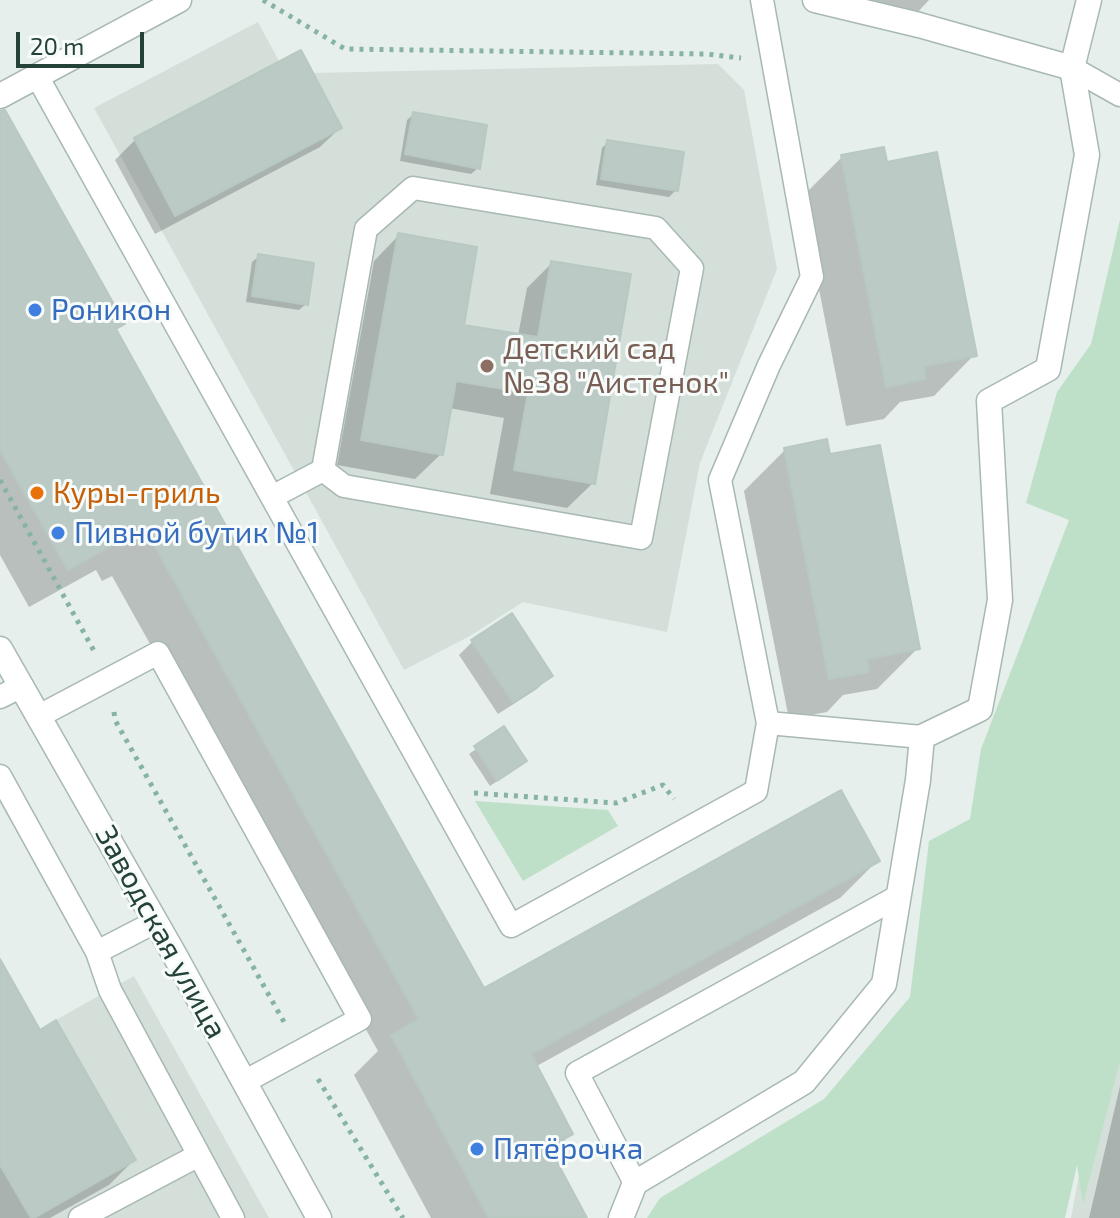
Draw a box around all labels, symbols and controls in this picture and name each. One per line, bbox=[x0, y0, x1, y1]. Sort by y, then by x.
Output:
scale bar bbox=[20, 16, 148, 66]
text: 20 m bbox=[30, 31, 84, 60]
place label: Роникон bbox=[51, 292, 171, 328]
marker: Роникон bbox=[26, 301, 44, 319]
place label: Детский сад №38 "Аистенок" bbox=[503, 331, 729, 402]
marker: Детский сад №38 "Аистенок" bbox=[478, 357, 496, 375]
place label: Куры-гриль bbox=[53, 475, 220, 511]
marker: Куры-гриль bbox=[28, 484, 46, 502]
place label: Пивной бутик №1 bbox=[74, 515, 319, 551]
marker: Пивной бутик №1 bbox=[49, 524, 67, 542]
street label: Заводская улица bbox=[88, 819, 234, 1045]
place label: Пятёрочка bbox=[493, 1131, 643, 1167]
marker: Пятёрочка bbox=[468, 1140, 486, 1158]

